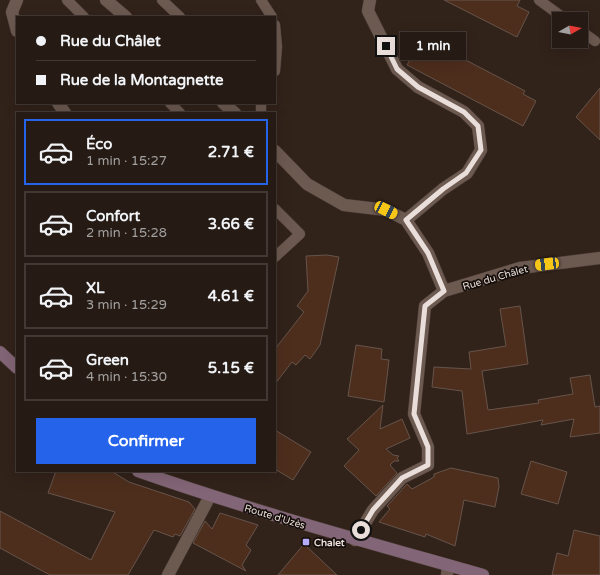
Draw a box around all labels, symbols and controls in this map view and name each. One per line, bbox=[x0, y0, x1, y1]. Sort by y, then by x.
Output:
north arrow bbox=[552, 12, 588, 48]
map controls bbox=[552, 12, 588, 48]
text: Rue du Châlet bbox=[60, 32, 161, 50]
callout: 1 min bbox=[400, 32, 466, 60]
route end bbox=[377, 37, 395, 55]
text: 1 min bbox=[416, 38, 450, 54]
text: Rue de la Montagnette bbox=[60, 71, 224, 89]
icon: car bbox=[38, 134, 74, 170]
text: Éco bbox=[86, 135, 112, 153]
text: 2.71 € bbox=[208, 143, 254, 161]
text: 1 min · 15:27 bbox=[86, 153, 167, 169]
car bbox=[373, 199, 399, 221]
icon: car bbox=[38, 206, 74, 242]
text: Confort bbox=[86, 207, 140, 225]
text: 3.66 € bbox=[208, 215, 254, 233]
text: 2 min · 15:28 bbox=[86, 225, 167, 241]
car bbox=[534, 257, 560, 271]
street label: Rue du Châlet bbox=[461, 263, 529, 293]
icon: car bbox=[38, 278, 74, 314]
text: XL bbox=[86, 279, 105, 297]
text: 4.61 € bbox=[208, 287, 254, 305]
text: 3 min · 15:29 bbox=[86, 297, 167, 313]
icon: car bbox=[38, 350, 74, 386]
text: Green bbox=[86, 351, 129, 369]
text: 5.15 € bbox=[208, 359, 254, 377]
text: 4 min · 15:30 bbox=[86, 369, 167, 385]
button: Confirmer bbox=[36, 418, 256, 464]
street label: Route d'Uzès bbox=[243, 502, 307, 532]
route start bbox=[352, 521, 370, 539]
marker: Chalet bbox=[301, 537, 311, 547]
place label: Chalet bbox=[314, 537, 345, 549]

